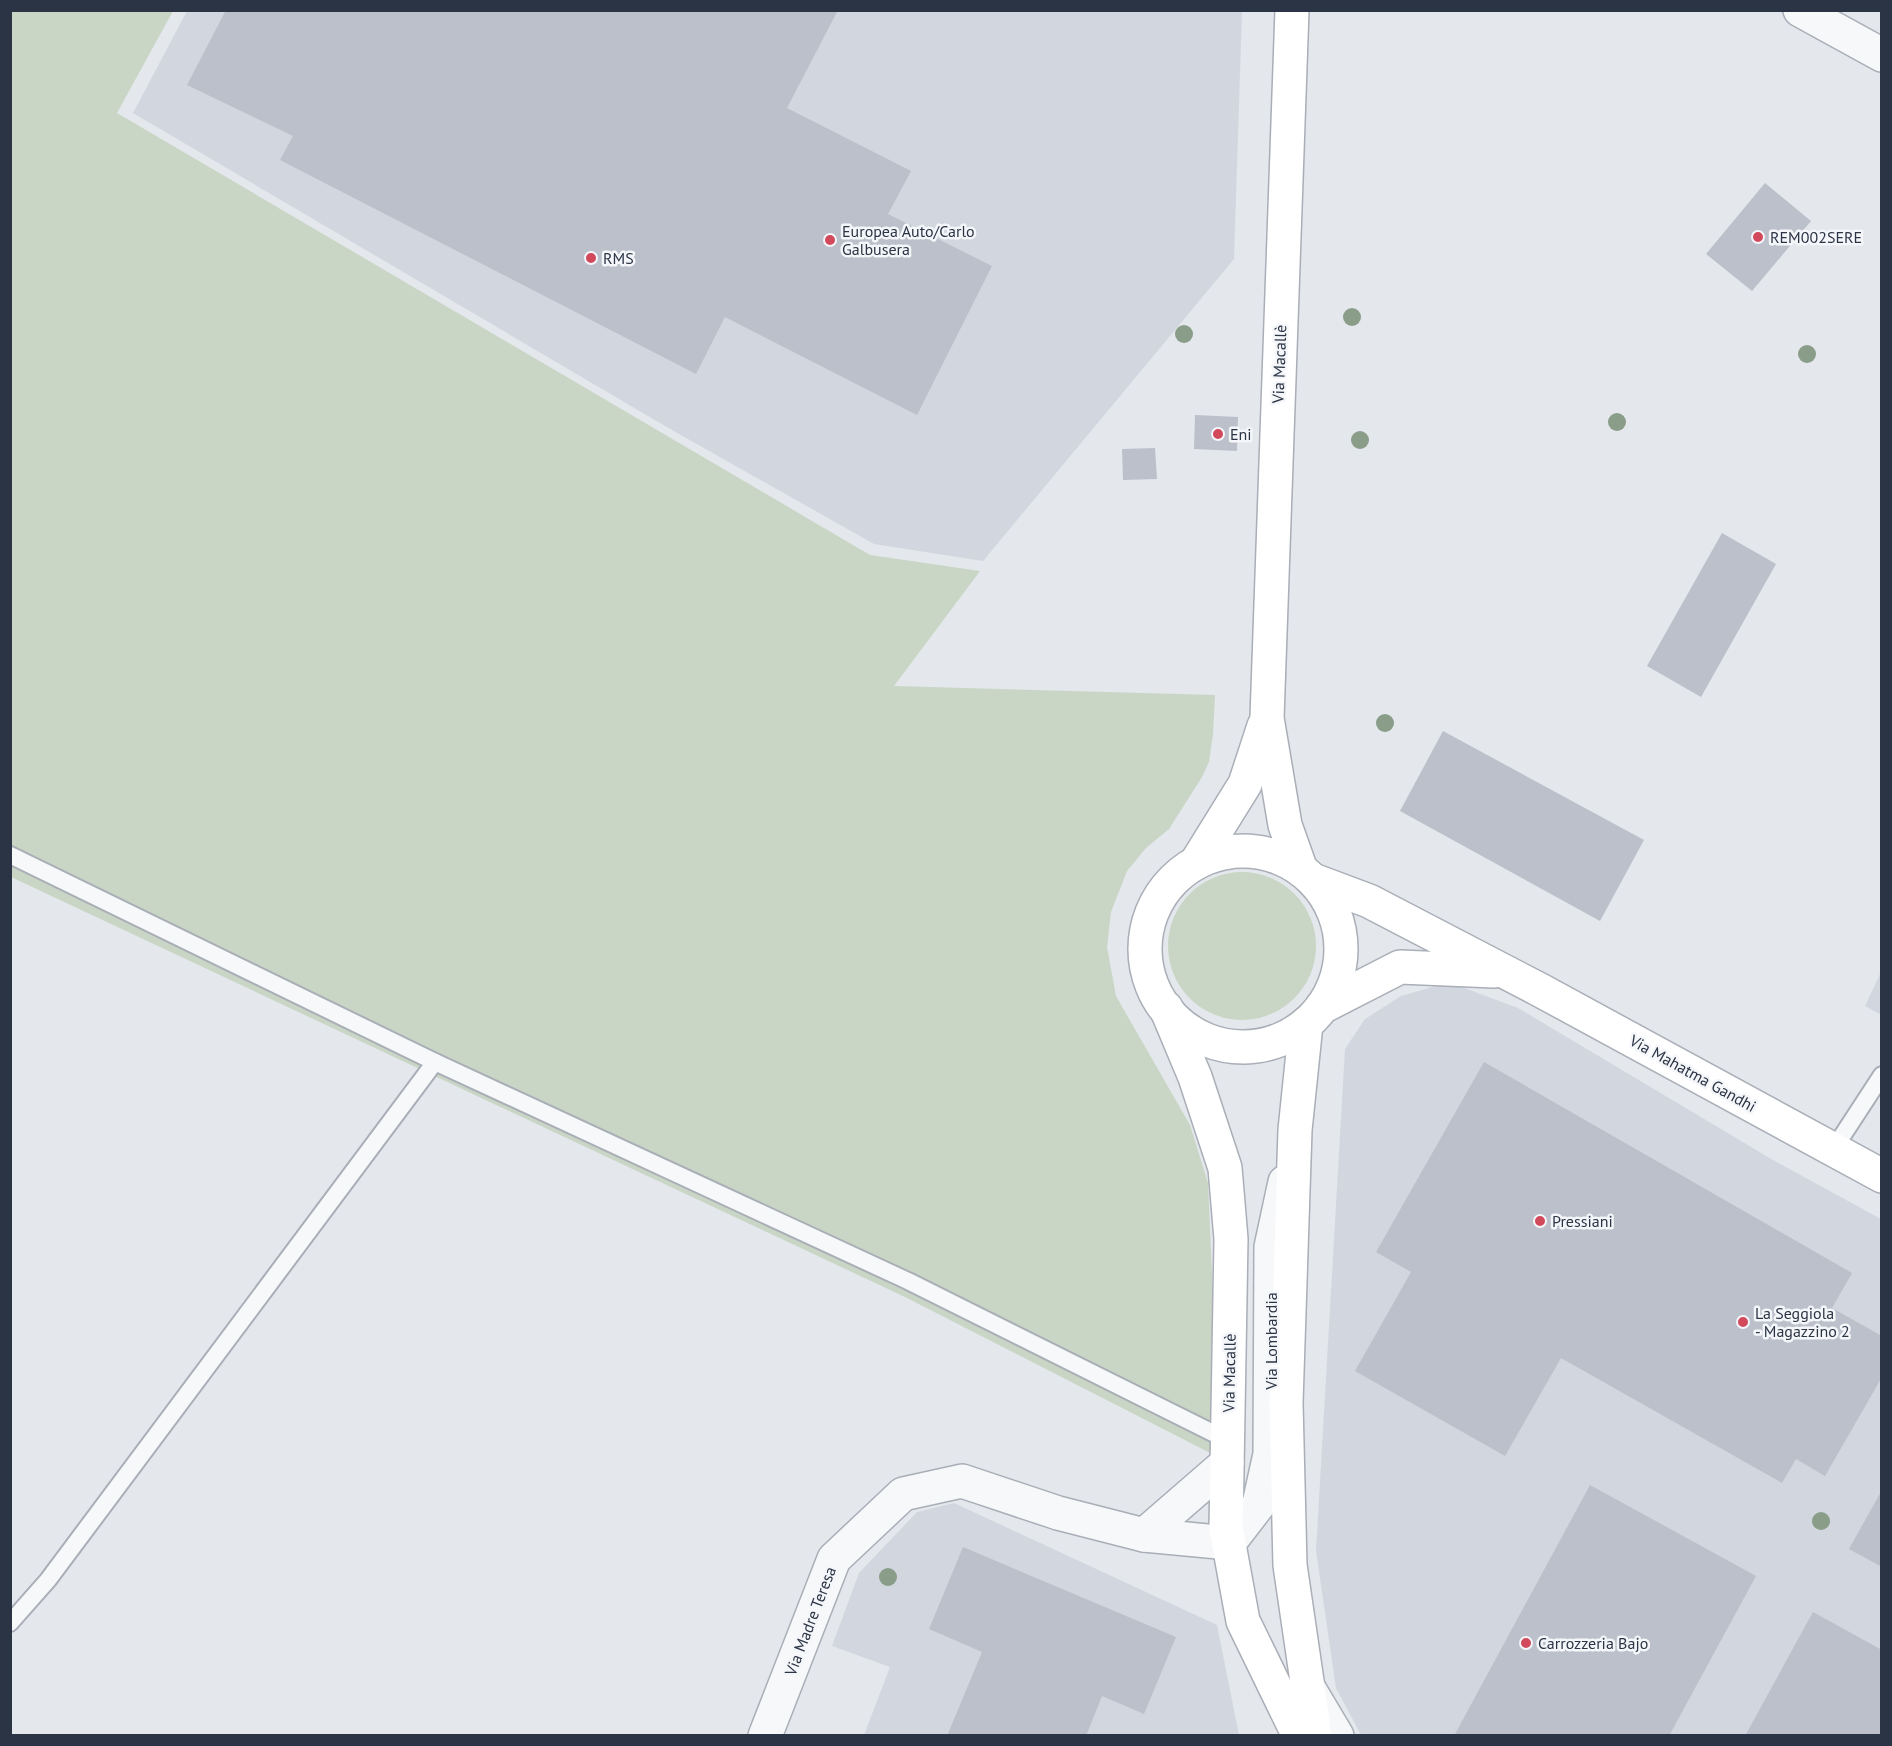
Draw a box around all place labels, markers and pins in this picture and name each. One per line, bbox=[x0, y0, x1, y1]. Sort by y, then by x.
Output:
place label: Europea Auto/Carlo Galbusera bbox=[842, 221, 975, 259]
place label: REM002SERE bbox=[1770, 227, 1862, 247]
marker: REM002SERE bbox=[1751, 230, 1765, 244]
marker: Europea Auto/Carlo Galbusera bbox=[823, 233, 837, 247]
place label: RMS bbox=[603, 248, 634, 268]
marker: RMS bbox=[584, 251, 598, 265]
place label: Eni bbox=[1230, 424, 1252, 444]
marker: Eni bbox=[1211, 427, 1225, 441]
place label: Pressiani bbox=[1552, 1211, 1613, 1231]
marker: Pressiani bbox=[1533, 1214, 1547, 1228]
place label: La Seggiola - Magazzino 2 bbox=[1755, 1303, 1850, 1341]
marker: La Seggiola - Magazzino 2 bbox=[1736, 1315, 1750, 1329]
place label: Carrozzeria Bajo bbox=[1538, 1633, 1648, 1653]
marker: Carrozzeria Bajo bbox=[1519, 1636, 1533, 1650]

